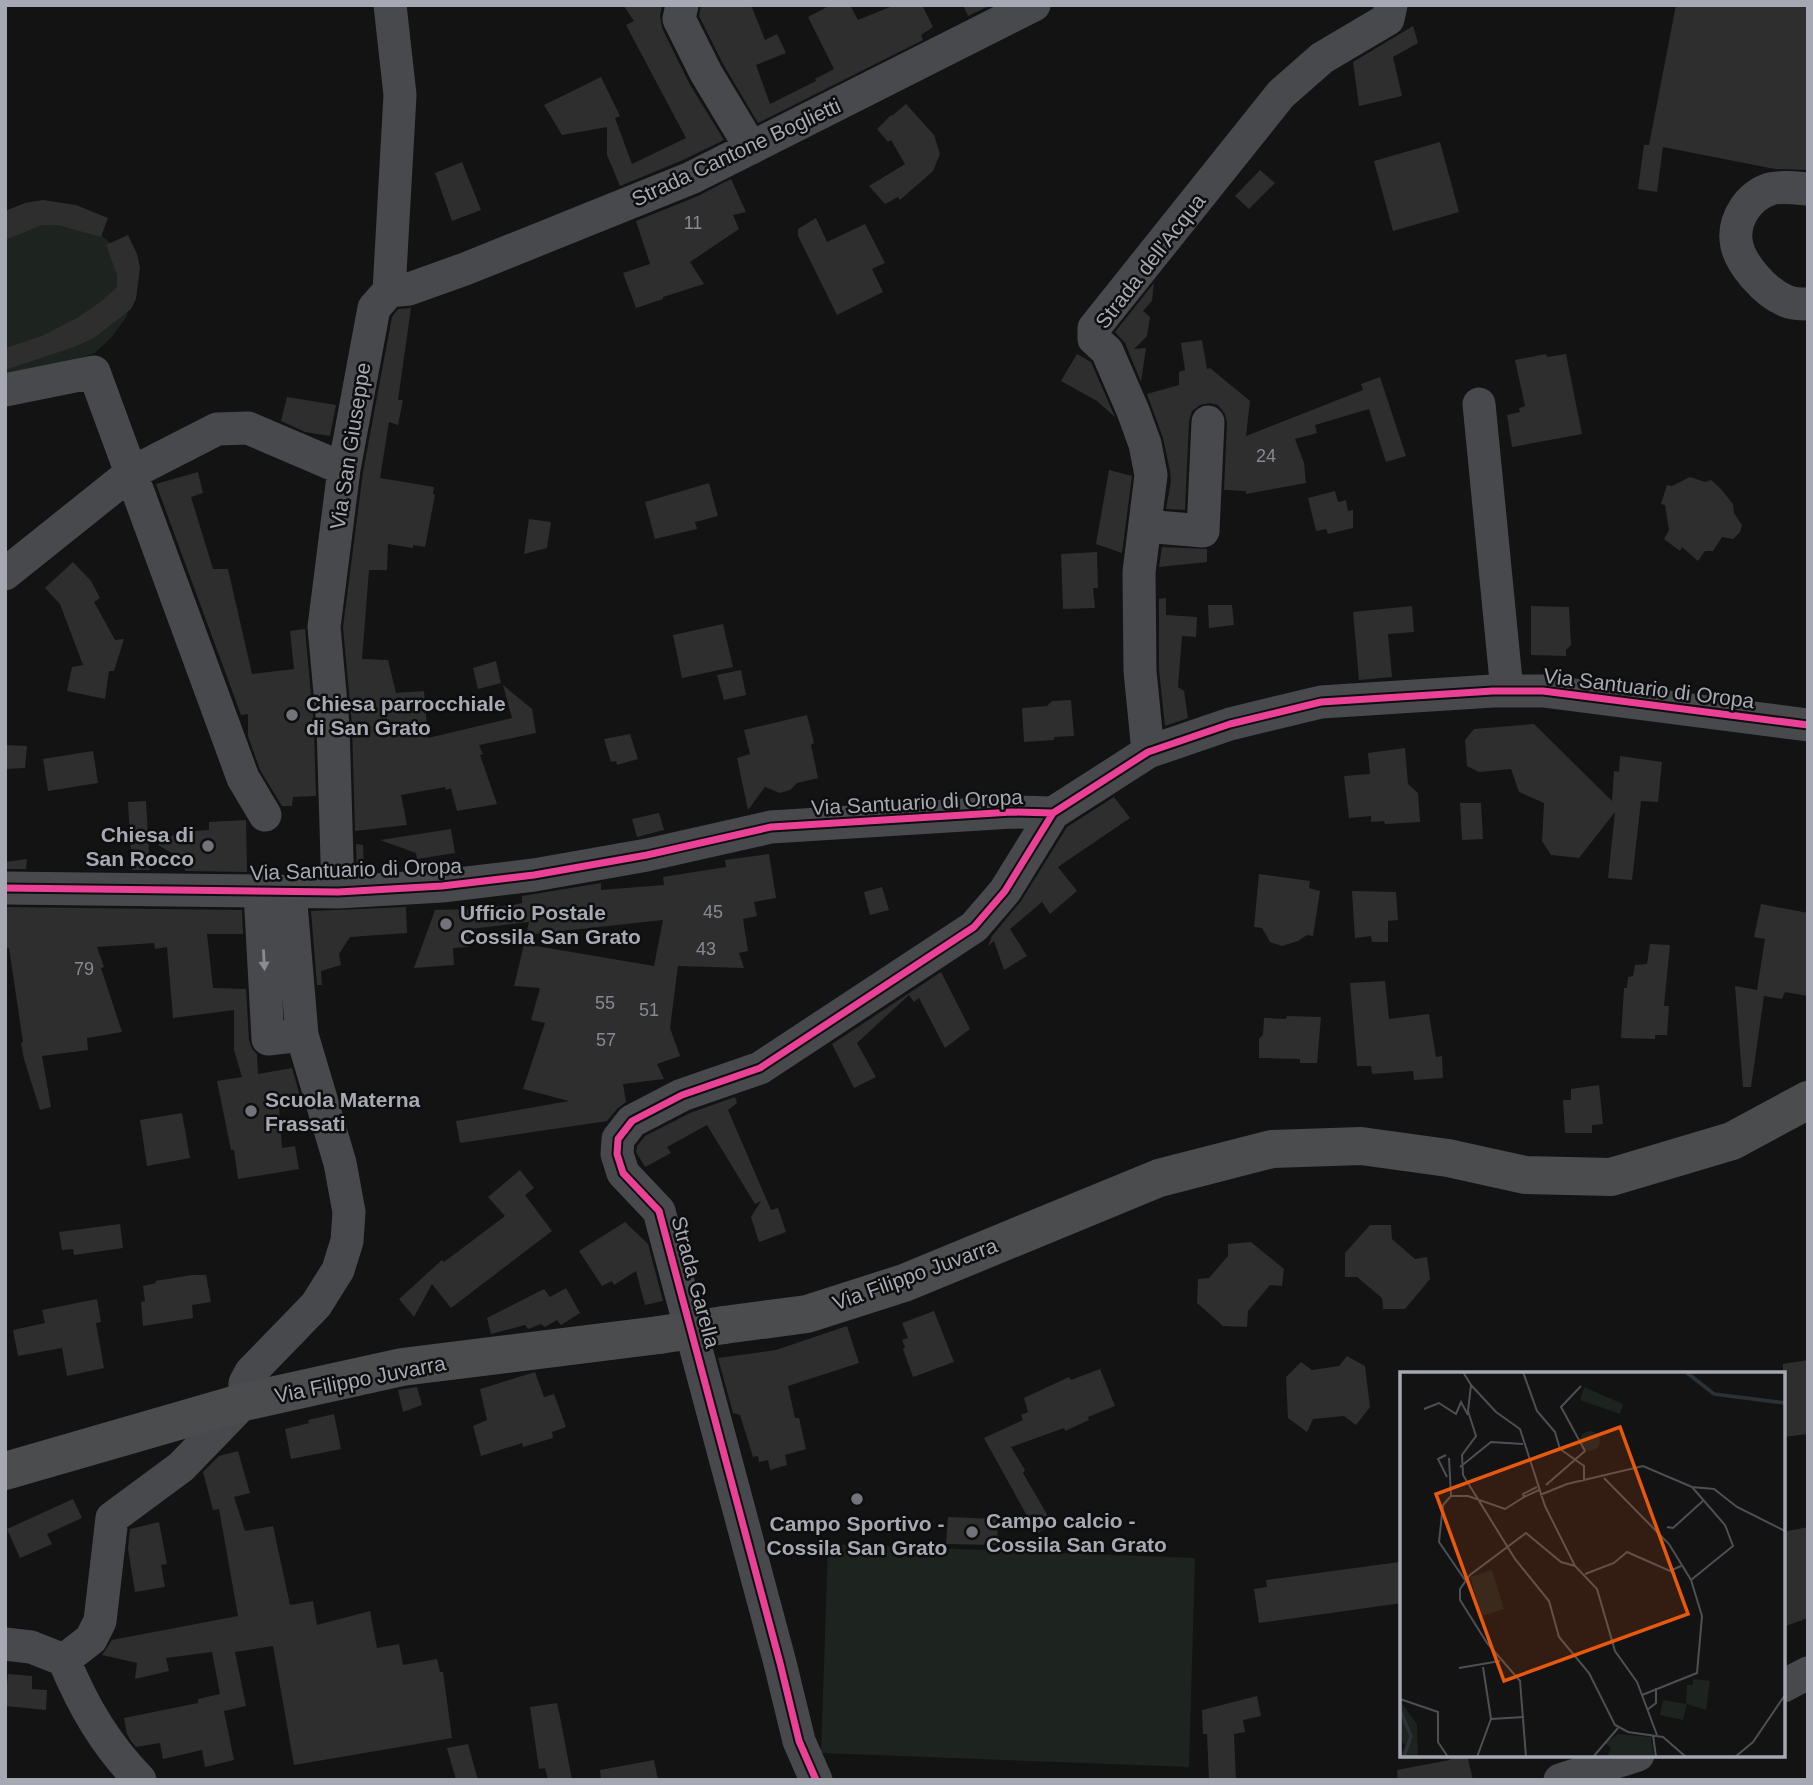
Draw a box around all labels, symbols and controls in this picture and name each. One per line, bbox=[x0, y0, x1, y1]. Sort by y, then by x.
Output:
street label: Strada Cantone Boglietti bbox=[628, 93, 844, 211]
street label: Strada dell'Acqua bbox=[1090, 189, 1210, 333]
house number: 11 bbox=[684, 213, 702, 233]
street label: Via San Giuseppe bbox=[325, 361, 375, 531]
house number: 24 bbox=[1256, 446, 1276, 466]
street label: Via Santuario di Oropa bbox=[1542, 664, 1756, 712]
place label: Chiesa parrocchiale di San Grato bbox=[306, 692, 506, 739]
marker: Chiesa parrocchiale di San Grato bbox=[284, 707, 300, 723]
street label: Via Santuario di Oropa bbox=[810, 785, 1024, 819]
place label: Chiesa di San Rocco bbox=[85, 823, 194, 870]
marker: Chiesa di San Rocco bbox=[200, 838, 216, 854]
street label: Via Santuario di Oropa bbox=[250, 854, 463, 884]
place label: Ufficio Postale Cossila San Grato bbox=[460, 901, 641, 948]
house number: 45 bbox=[703, 902, 723, 922]
marker: Ufficio Postale Cossila San Grato bbox=[438, 916, 454, 932]
house number: 43 bbox=[696, 939, 716, 959]
one-way arrow bbox=[258, 949, 269, 971]
house number: 79 bbox=[74, 959, 94, 979]
house number: 55 bbox=[595, 993, 615, 1013]
house number: 51 bbox=[639, 1000, 659, 1020]
house number: 57 bbox=[596, 1030, 616, 1050]
place label: Scuola Materna Frassati bbox=[265, 1088, 421, 1135]
marker: Scuola Materna Frassati bbox=[243, 1103, 259, 1119]
street label: Strada Garella bbox=[667, 1214, 725, 1351]
street label: Via Filippo Juvarra bbox=[830, 1233, 1001, 1314]
street label: Via Filippo Juvarra bbox=[273, 1351, 448, 1407]
inset map bbox=[1400, 1372, 1785, 1757]
marker: Campo Sportivo - Cossila San Grato bbox=[849, 1491, 865, 1507]
place label: Campo calcio - Cossila San Grato bbox=[986, 1509, 1167, 1556]
place label: Campo Sportivo - Cossila San Grato bbox=[767, 1512, 947, 1559]
marker: Campo calcio - Cossila San Grato bbox=[964, 1524, 980, 1540]

